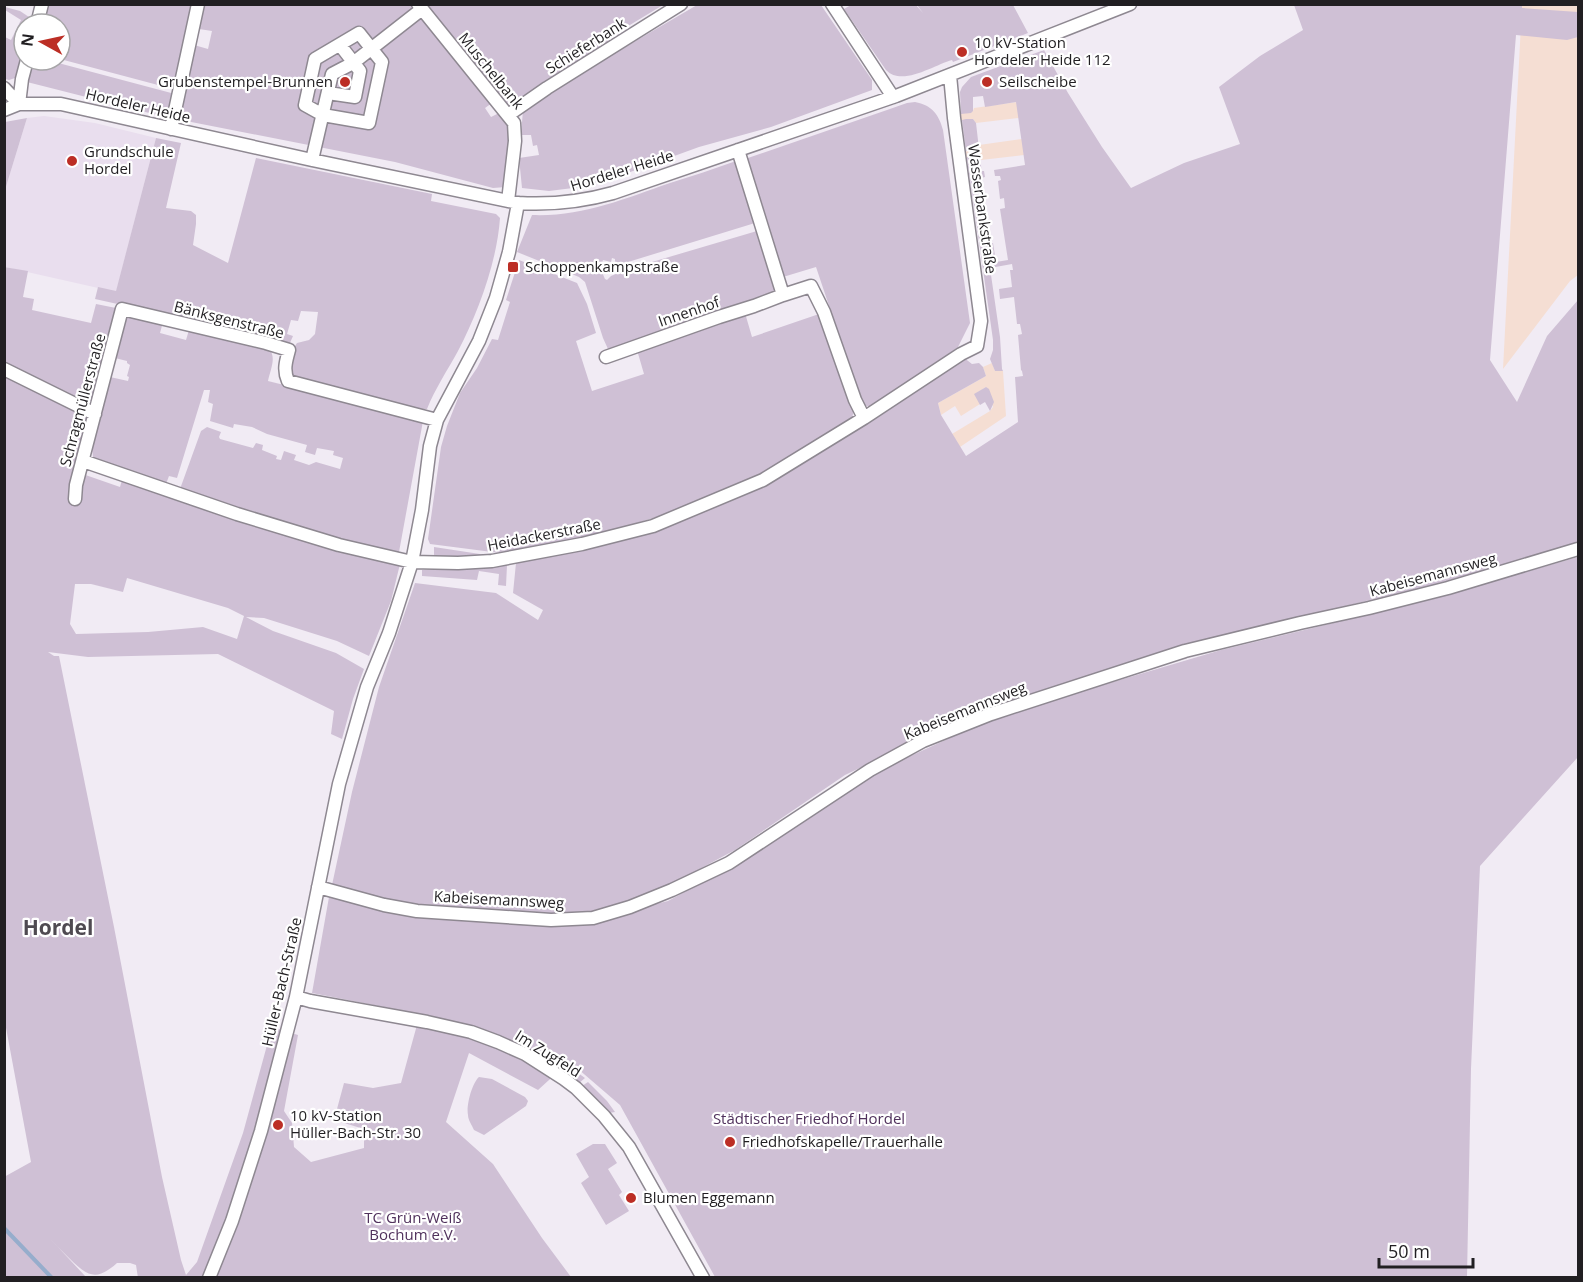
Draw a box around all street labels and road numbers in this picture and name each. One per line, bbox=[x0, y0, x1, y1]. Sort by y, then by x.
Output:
street label: Schieferbank bbox=[542, 12, 629, 78]
street label: Muschelbank bbox=[455, 28, 529, 113]
street label: Hordeler Heide bbox=[84, 83, 193, 127]
street label: Wasserbankstraße bbox=[964, 143, 1002, 275]
street label: Hordeler Heide bbox=[568, 145, 676, 195]
street label: Innenhof bbox=[655, 291, 723, 331]
street label: Bänksgenstraße bbox=[172, 296, 286, 342]
street label: Schragmüllerstraße bbox=[55, 331, 109, 469]
street label: Heidackerstraße bbox=[485, 513, 602, 555]
street label: Kabeisemannsweg bbox=[1367, 547, 1498, 601]
street label: Kabeisemannsweg bbox=[900, 676, 1029, 744]
street label: Kabeisemannsweg bbox=[433, 886, 565, 912]
street label: Hüller-Bach-Straße bbox=[256, 915, 306, 1048]
street label: Im Zugfeld bbox=[512, 1025, 585, 1081]

